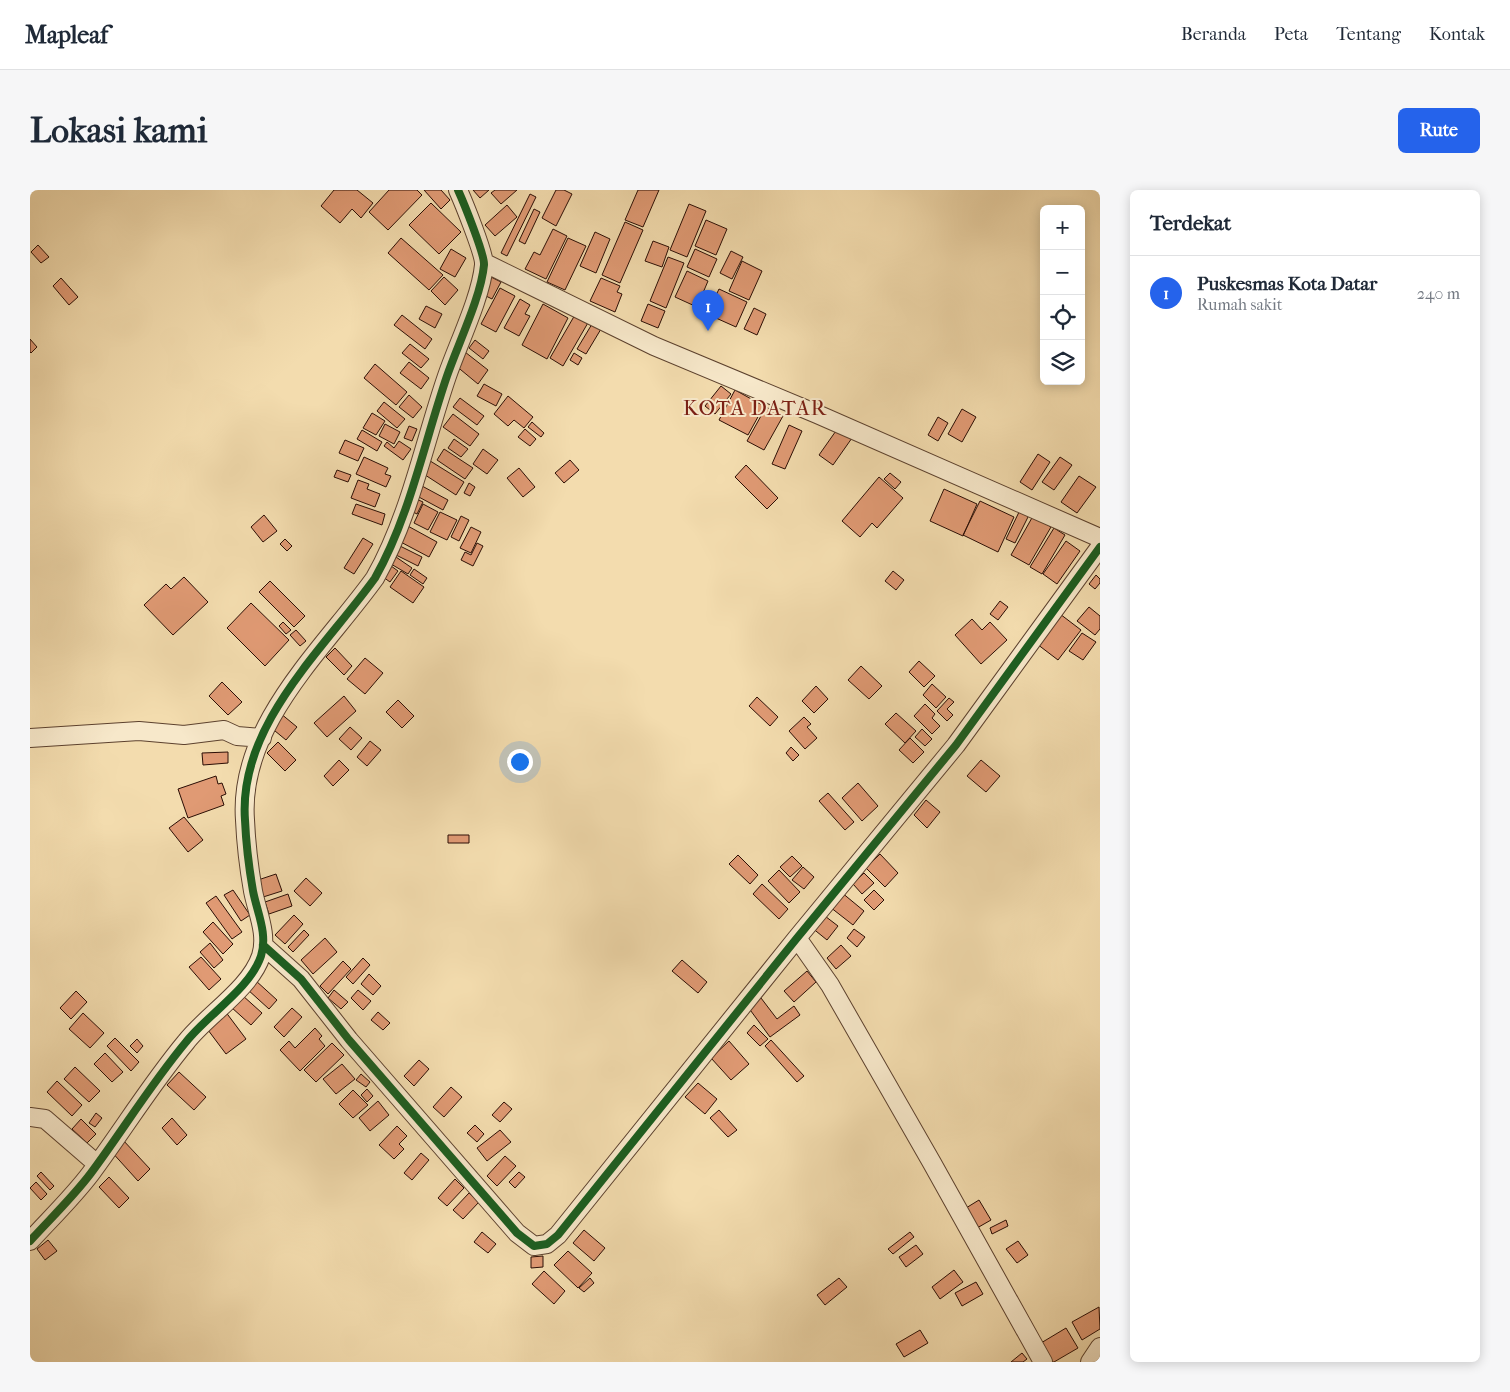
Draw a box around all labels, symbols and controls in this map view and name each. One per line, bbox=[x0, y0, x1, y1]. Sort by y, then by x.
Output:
text: Mapleaf bbox=[25, 21, 108, 49]
text: Beranda bbox=[1181, 24, 1246, 45]
text: Peta bbox=[1274, 24, 1308, 45]
text: Tentang bbox=[1336, 24, 1401, 45]
text: Kontak bbox=[1429, 24, 1485, 45]
button: Rute bbox=[1398, 108, 1480, 153]
text: Lokasi kami bbox=[30, 110, 207, 151]
map controls bbox=[1040, 205, 1085, 385]
button: + bbox=[1040, 205, 1085, 250]
text: Terdekat bbox=[1150, 211, 1231, 235]
button: − bbox=[1040, 250, 1085, 295]
text: Puskesmas Kota Datar bbox=[1197, 273, 1377, 295]
text: 1 bbox=[1163, 284, 1169, 303]
text: 240 m bbox=[1417, 284, 1460, 303]
pin: 1 bbox=[692, 290, 724, 331]
button: locate bbox=[1040, 295, 1085, 340]
text: Rumah sakit bbox=[1197, 295, 1282, 314]
button: layers bbox=[1040, 340, 1085, 385]
district label: KOTA DATAR bbox=[683, 396, 827, 420]
your location bbox=[507, 749, 533, 775]

